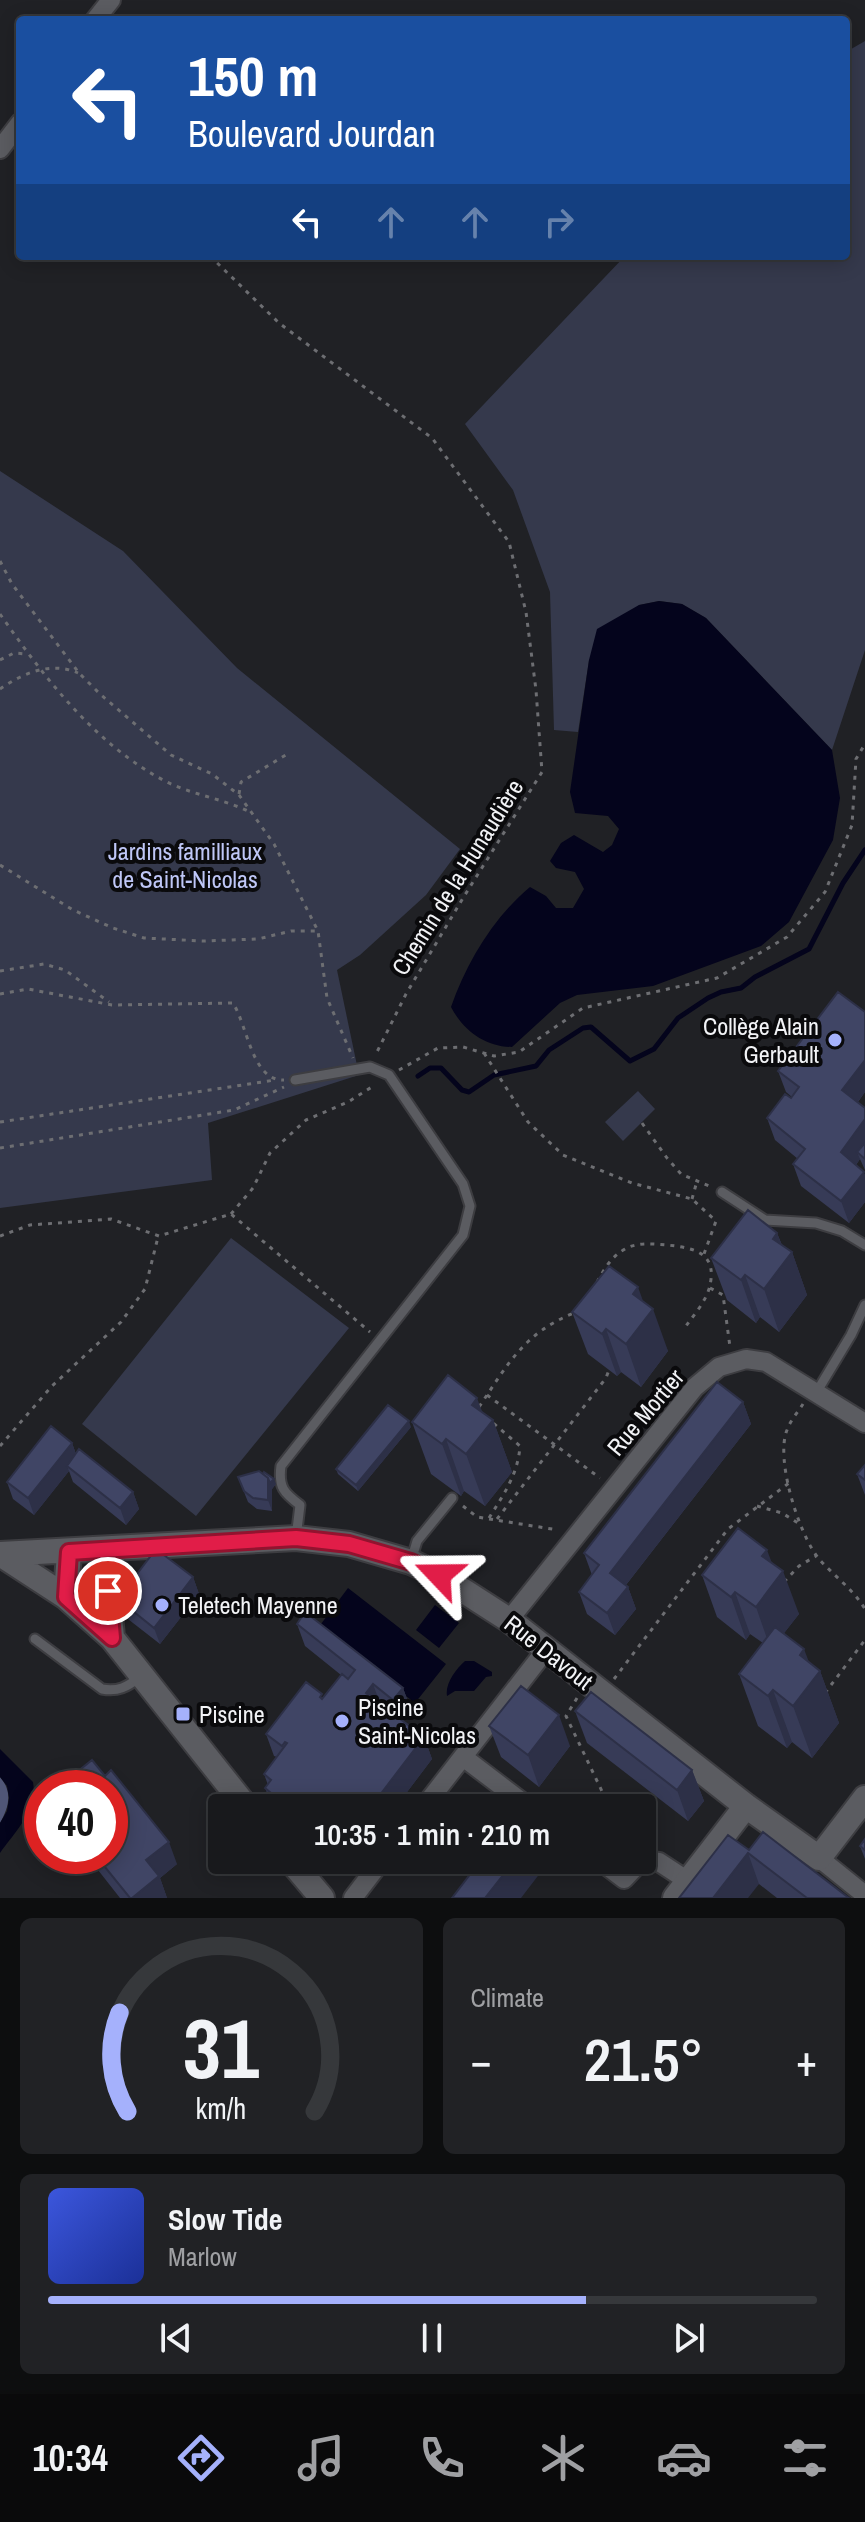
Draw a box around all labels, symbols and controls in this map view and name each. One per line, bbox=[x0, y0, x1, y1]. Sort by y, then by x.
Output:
text: 150 m bbox=[188, 38, 318, 113]
icon: left bbox=[56, 48, 160, 152]
text: Boulevard Jourdan bbox=[188, 110, 436, 158]
icon: left bbox=[285, 200, 329, 244]
icon: ahead bbox=[369, 200, 413, 244]
icon: ahead bbox=[453, 200, 497, 244]
icon: right bbox=[537, 200, 581, 244]
street label: Chemin de la Hunaudière bbox=[384, 773, 530, 981]
park label: Jardins familliaux de Saint-Nicolas bbox=[108, 835, 262, 895]
place label: Collège Alain Gerbault bbox=[703, 1010, 820, 1070]
marker: Collège Alain Gerbault bbox=[826, 1031, 844, 1049]
street label: Rue Mortier bbox=[599, 1362, 691, 1462]
position arrow bbox=[397, 1533, 481, 1617]
pin bbox=[74, 1557, 142, 1625]
icon: arrive bbox=[86, 1569, 130, 1613]
place label: Teletech Mayenne bbox=[178, 1589, 338, 1621]
marker: Teletech Mayenne bbox=[153, 1596, 171, 1614]
street label: Rue Davout bbox=[498, 1607, 600, 1697]
place label: Piscine Saint-Nicolas bbox=[358, 1691, 476, 1751]
place label: Piscine bbox=[199, 1698, 265, 1730]
marker: Piscine bbox=[174, 1705, 192, 1723]
marker: Piscine Saint-Nicolas bbox=[333, 1712, 351, 1730]
speed limit sign: 40 bbox=[24, 1770, 128, 1874]
text: 10:35 · 1 min · 210 m bbox=[314, 1814, 550, 1854]
text: Climate bbox=[471, 1980, 544, 2015]
text: 31 bbox=[183, 1992, 259, 2104]
text: 21.5° bbox=[584, 2019, 704, 2100]
text: − bbox=[471, 2030, 492, 2090]
text: + bbox=[796, 2030, 817, 2090]
text: km/h bbox=[196, 2089, 247, 2128]
text: Slow Tide bbox=[168, 2199, 282, 2239]
text: Marlow bbox=[168, 2239, 237, 2274]
icon: previous bbox=[154, 2316, 198, 2360]
icon: pause bbox=[410, 2316, 454, 2360]
icon: next bbox=[667, 2316, 711, 2360]
icon: directions bbox=[173, 2430, 229, 2486]
icon: music bbox=[293, 2430, 349, 2486]
icon: phone bbox=[414, 2430, 470, 2486]
icon: climate bbox=[535, 2430, 591, 2486]
icon: car bbox=[656, 2430, 712, 2486]
icon: filters bbox=[777, 2430, 833, 2486]
text: 10:34 bbox=[32, 2434, 108, 2482]

